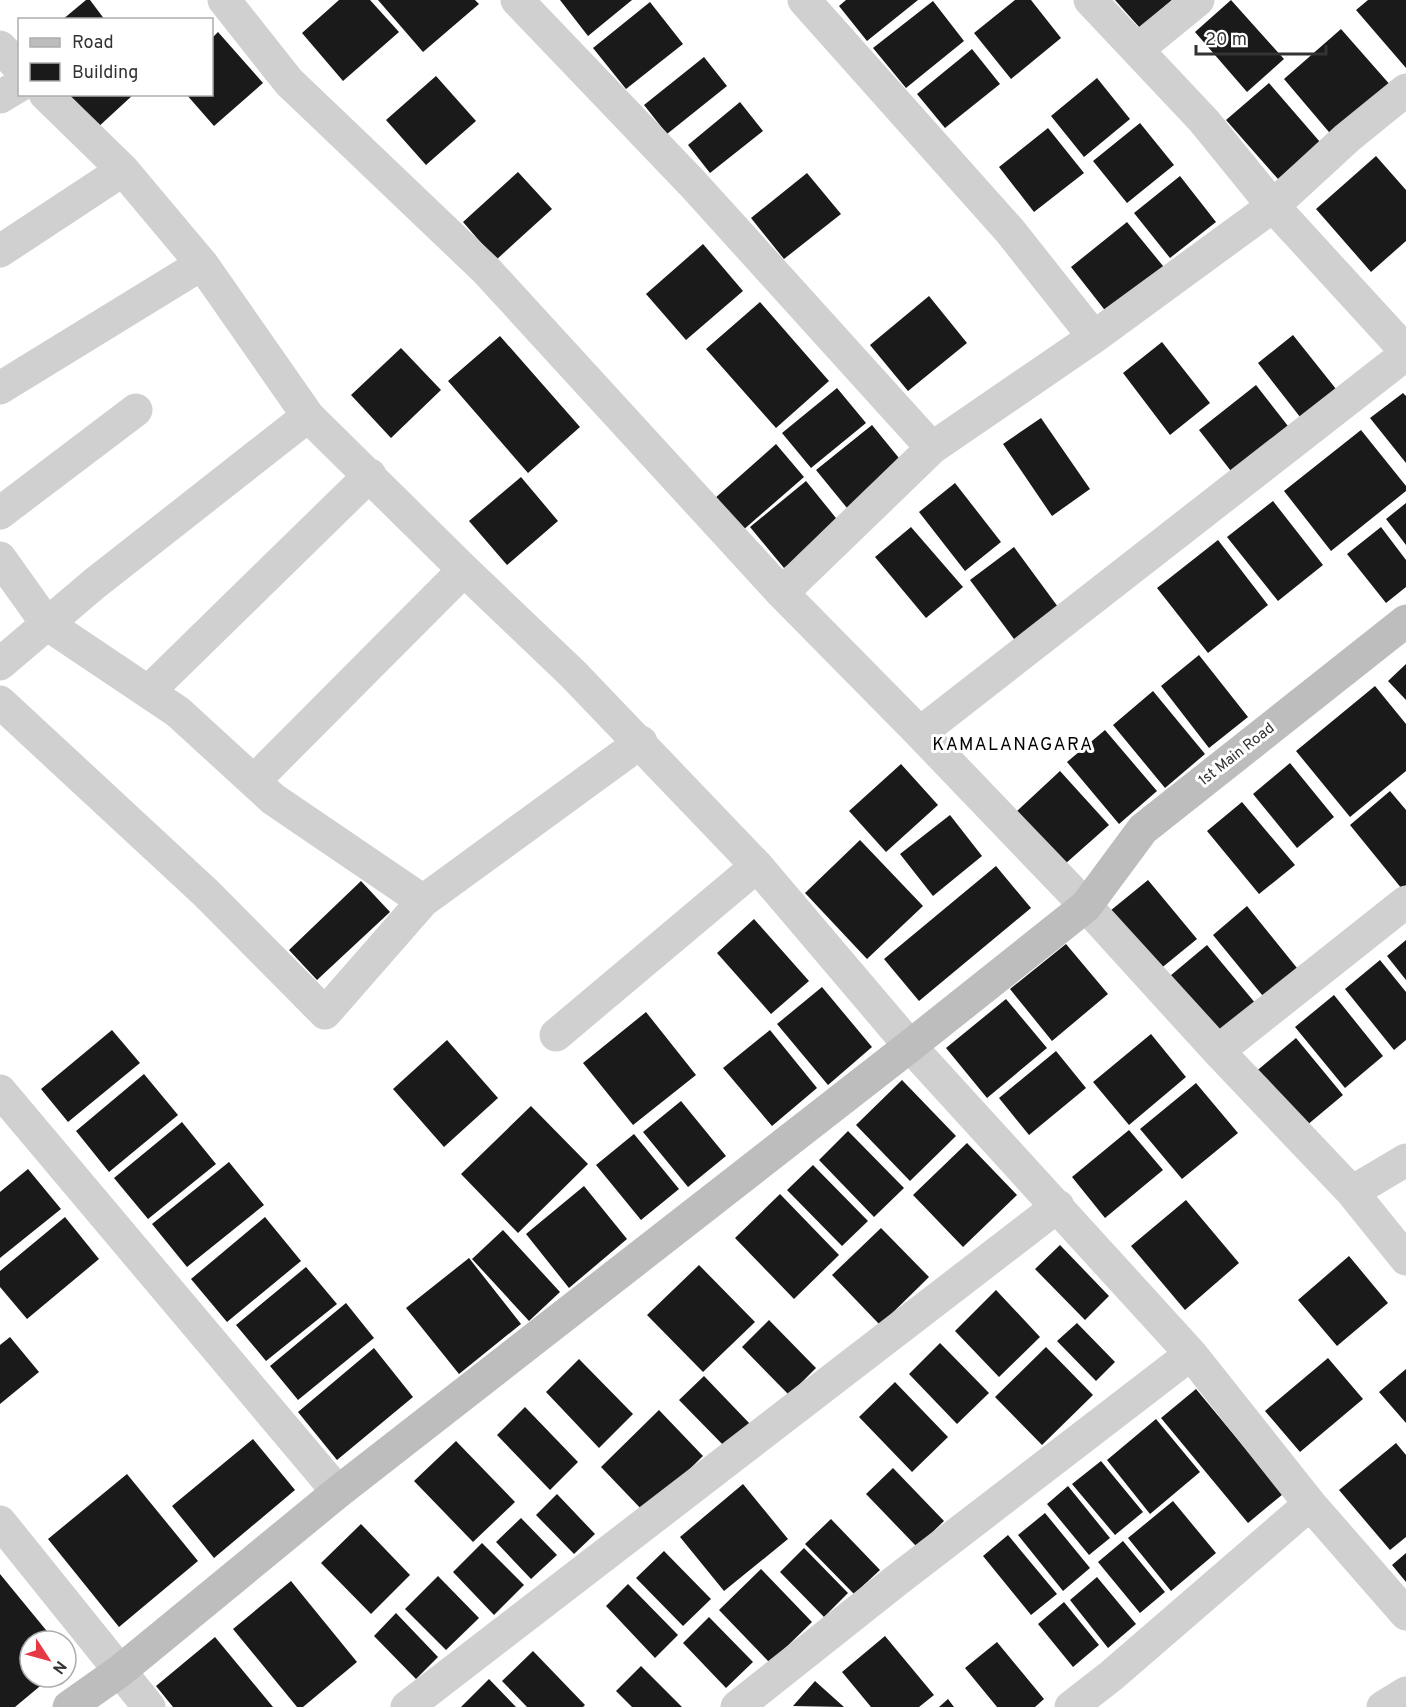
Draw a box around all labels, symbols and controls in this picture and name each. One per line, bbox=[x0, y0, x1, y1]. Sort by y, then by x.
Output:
legend bbox=[18, 18, 213, 96]
scale bar bbox=[1196, 18, 1326, 56]
text: 20 m bbox=[1205, 29, 1247, 52]
text: Road bbox=[72, 32, 114, 55]
text: Building bbox=[72, 62, 138, 85]
street label: 1st Main Road bbox=[1195, 719, 1279, 791]
district label: KAMALANAGARA bbox=[932, 734, 1094, 757]
north arrow bbox=[18, 1629, 78, 1689]
text: N bbox=[47, 1656, 70, 1677]

